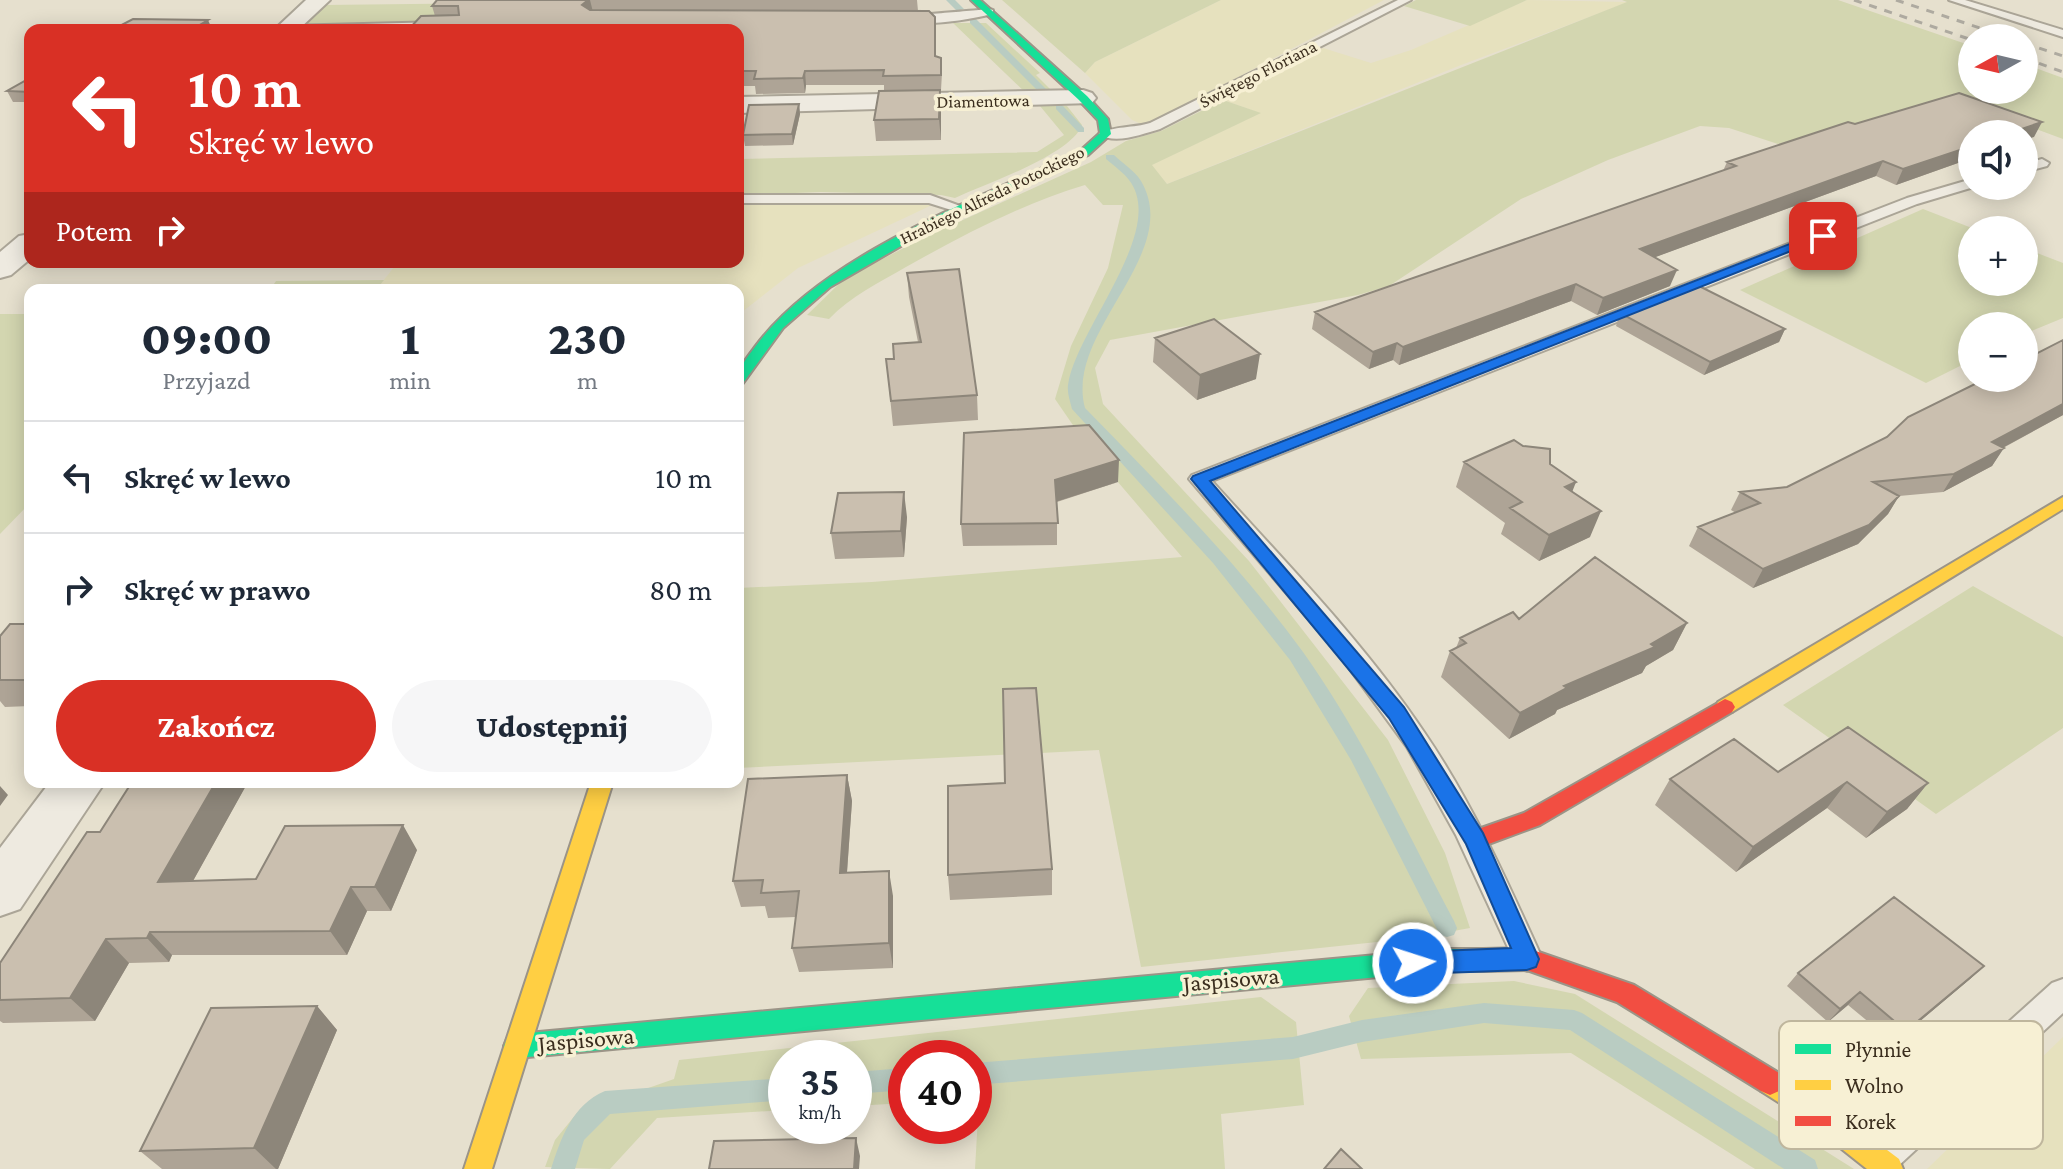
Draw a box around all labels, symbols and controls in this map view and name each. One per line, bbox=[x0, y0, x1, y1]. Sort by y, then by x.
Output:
north arrow bbox=[1958, 24, 2038, 104]
map controls bbox=[1958, 24, 2038, 392]
street label: Świętego Floriana bbox=[1196, 36, 1320, 112]
icon: left bbox=[56, 56, 160, 160]
text: 10 m bbox=[188, 57, 301, 119]
street label: Diamentowa bbox=[936, 90, 1030, 112]
button: sound bbox=[1958, 120, 2038, 200]
text: Skręć w lewo bbox=[188, 122, 374, 162]
street label: Hrabiego Alfreda Potockiego bbox=[896, 142, 1088, 248]
pin bbox=[1789, 202, 1857, 270]
icon: right bbox=[148, 208, 192, 252]
text: Potem bbox=[56, 214, 132, 247]
icon: arrive bbox=[1801, 214, 1845, 258]
button: + bbox=[1958, 216, 2038, 296]
text: 09:00 bbox=[141, 311, 272, 364]
text: 1 bbox=[401, 311, 419, 364]
text: 230 bbox=[548, 311, 627, 364]
button: − bbox=[1958, 312, 2038, 392]
text: Przyjazd bbox=[162, 366, 251, 395]
text: min bbox=[389, 366, 431, 395]
text: m bbox=[577, 366, 598, 395]
icon: left bbox=[56, 455, 100, 499]
text: Skręć w lewo bbox=[124, 461, 291, 494]
text: 10 m bbox=[655, 461, 712, 494]
icon: right bbox=[56, 567, 100, 611]
text: Skręć w prawo bbox=[124, 573, 311, 606]
text: 80 m bbox=[649, 573, 712, 606]
button: Zakończ bbox=[56, 680, 376, 772]
button: Udostępnij bbox=[392, 680, 712, 772]
position arrow bbox=[1371, 921, 1455, 1005]
street label: Jaspisowa bbox=[1180, 961, 1280, 997]
street label: Jaspisowa bbox=[535, 1021, 635, 1057]
legend bbox=[1779, 1021, 2043, 1149]
text: Płynnie bbox=[1845, 1037, 1911, 1062]
speed limit sign: 40 bbox=[888, 1040, 992, 1144]
text: 35 bbox=[800, 1059, 840, 1104]
text: Wolno bbox=[1845, 1073, 1904, 1098]
text: km/h bbox=[798, 1101, 842, 1123]
text: Korek bbox=[1845, 1109, 1896, 1134]

